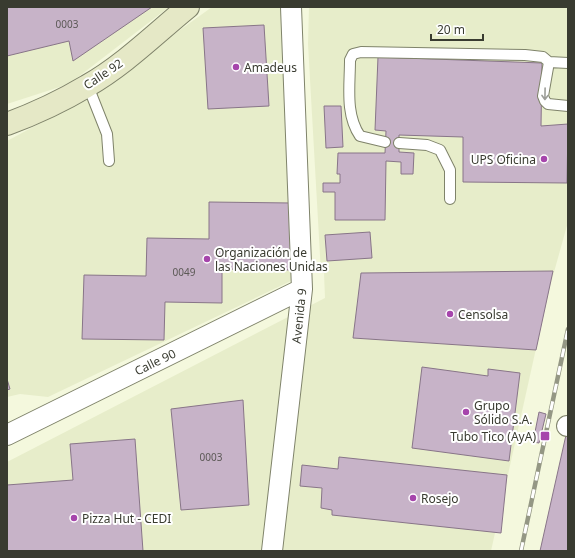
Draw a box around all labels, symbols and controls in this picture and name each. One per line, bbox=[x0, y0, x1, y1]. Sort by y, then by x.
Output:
scale bar bbox=[431, 16, 483, 42]
house number: 0003 bbox=[56, 17, 79, 31]
text: 20 m bbox=[437, 21, 465, 38]
street label: Calle 92 bbox=[80, 55, 126, 93]
place label: Amadeus bbox=[244, 59, 297, 76]
marker: Amadeus bbox=[231, 62, 241, 72]
one-way arrow bbox=[541, 87, 548, 100]
place label: UPS Oficina bbox=[471, 151, 536, 168]
marker: UPS Oficina bbox=[539, 154, 549, 164]
place label: Organización de las Naciones Unidas bbox=[215, 244, 328, 275]
marker: Organización de las Naciones Unidas bbox=[202, 254, 212, 264]
house number: 0049 bbox=[173, 265, 196, 279]
street label: Avenida 9 bbox=[288, 288, 310, 344]
place label: Censolsa bbox=[458, 306, 508, 323]
marker: Censolsa bbox=[445, 309, 455, 319]
street label: Calle 90 bbox=[131, 345, 179, 379]
place label: Grupo Sólido S.A. bbox=[474, 397, 533, 428]
marker: Grupo Sólido S.A. bbox=[461, 407, 471, 417]
place label: Tubo Tico (AyA) bbox=[450, 428, 536, 445]
marker: Tubo Tico (AyA) bbox=[539, 430, 551, 442]
house number: 0003 bbox=[200, 450, 223, 464]
place label: Rosejo bbox=[421, 490, 459, 507]
marker: Rosejo bbox=[408, 493, 418, 503]
place label: Pizza Hut - CEDI bbox=[82, 510, 171, 527]
marker: Pizza Hut - CEDI bbox=[69, 513, 79, 523]

